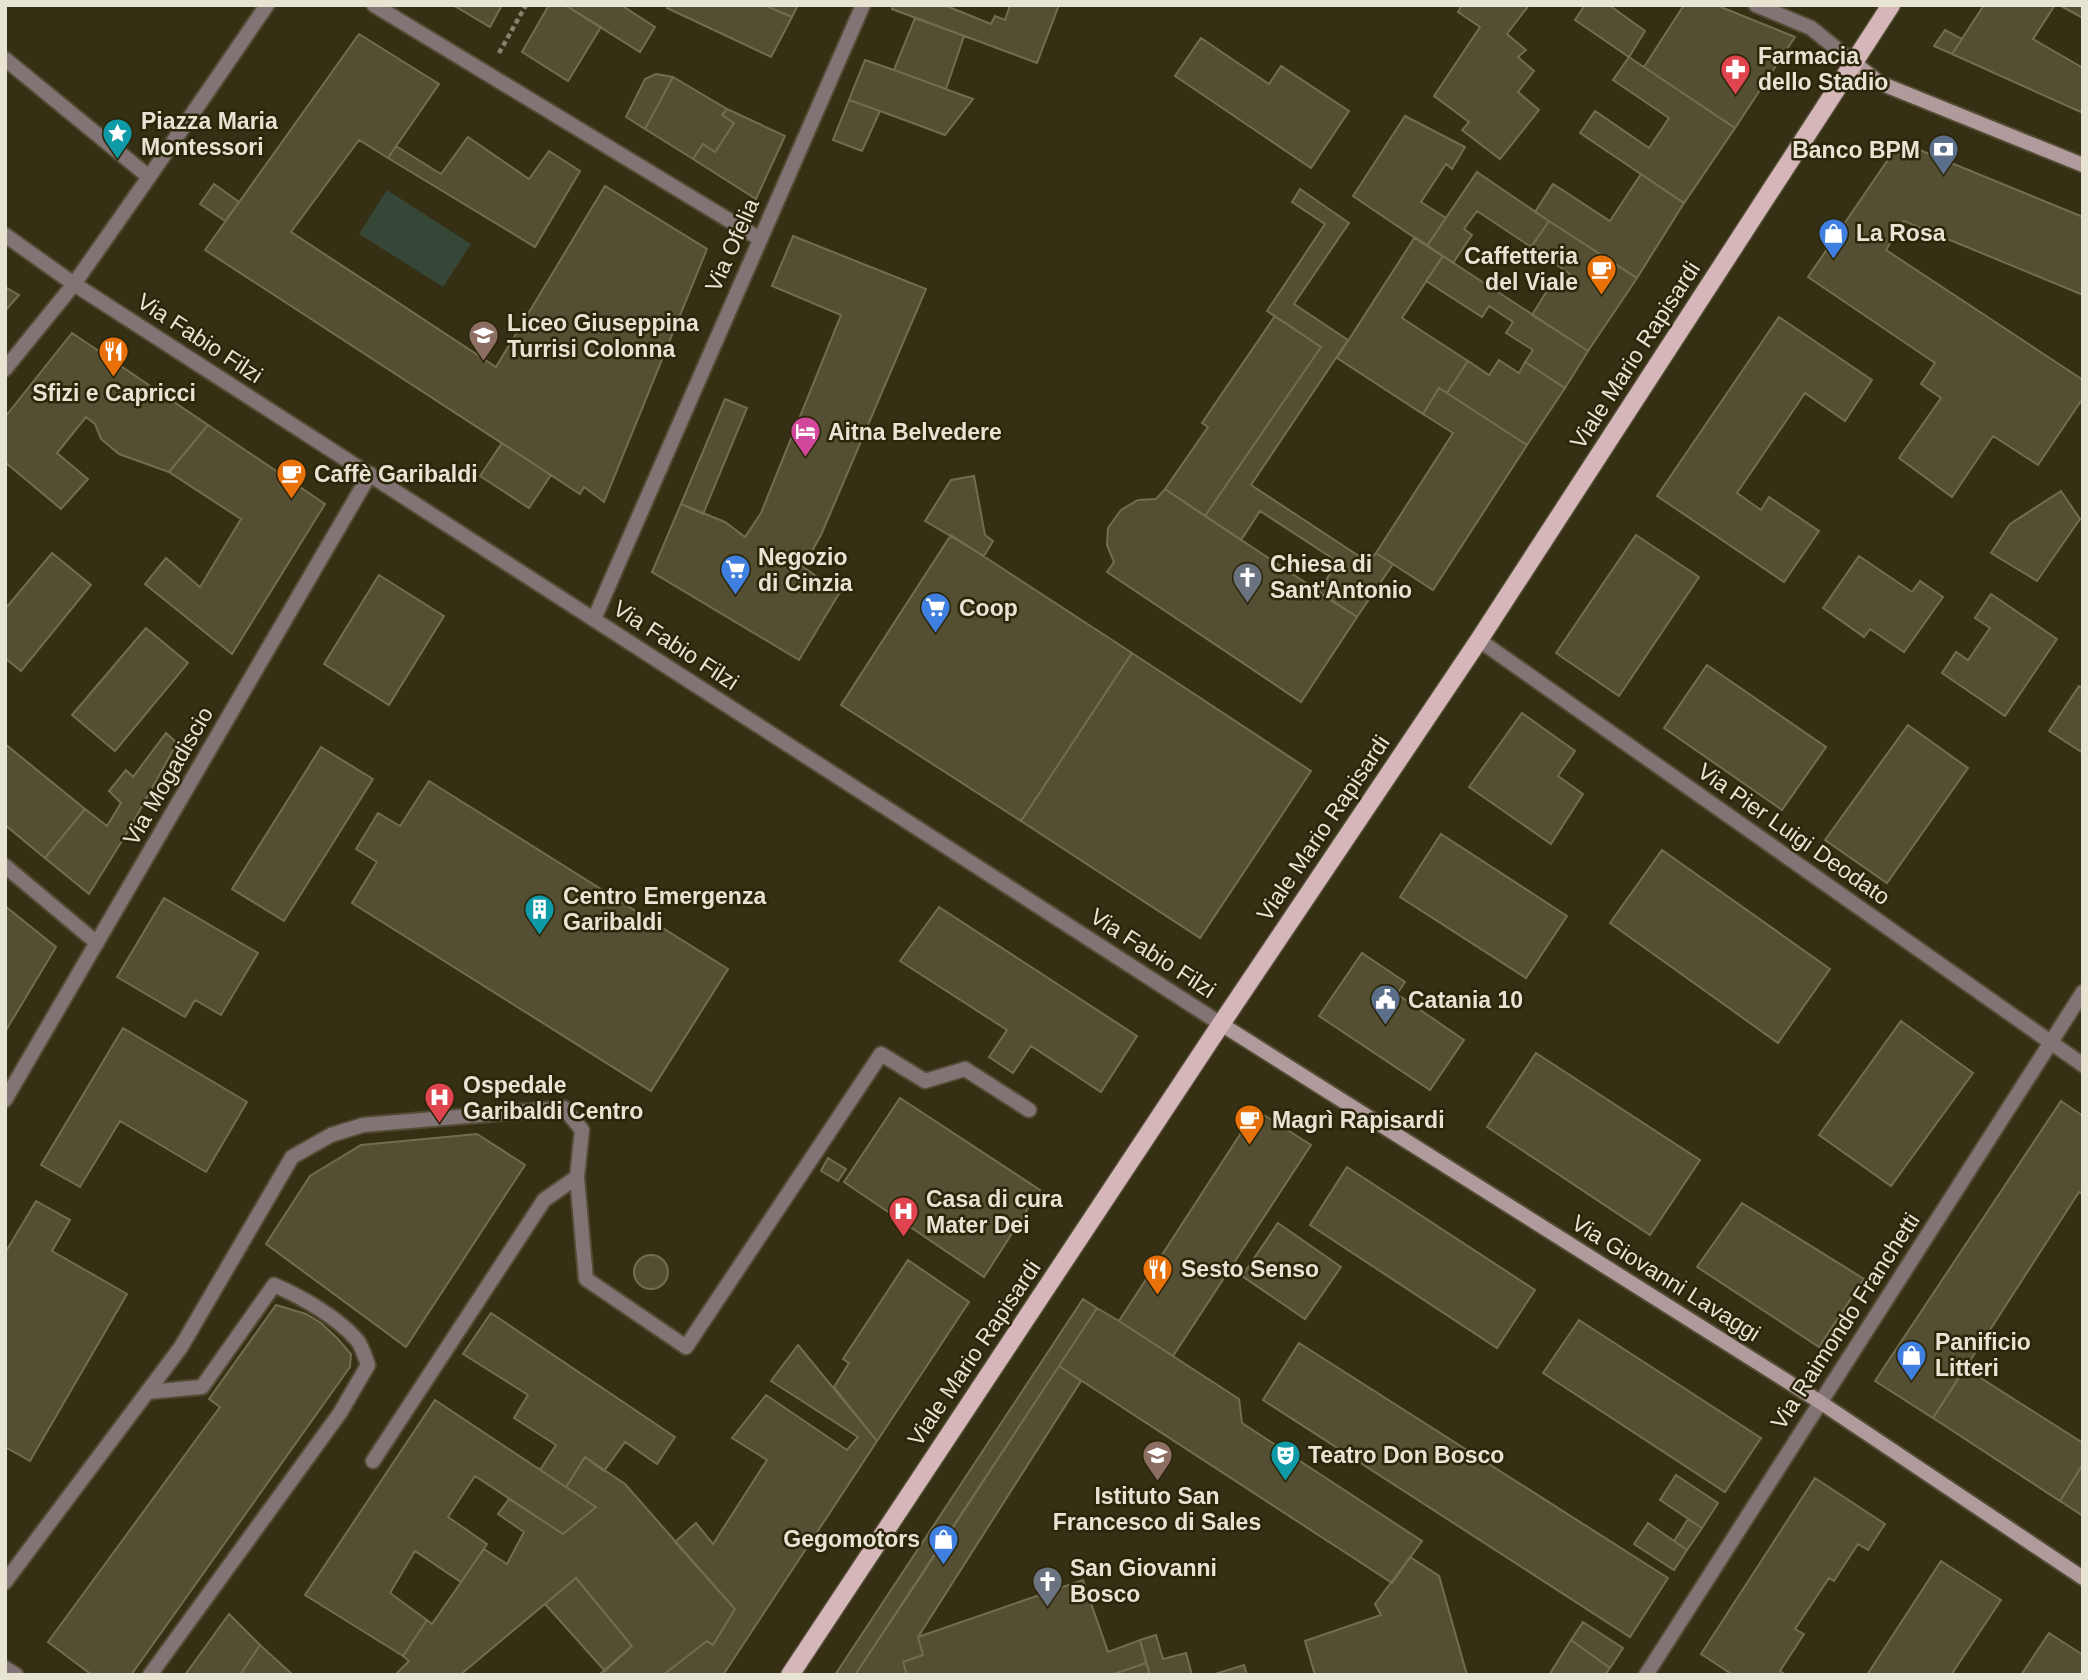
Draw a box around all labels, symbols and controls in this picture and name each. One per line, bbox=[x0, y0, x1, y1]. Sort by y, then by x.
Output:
place label: Farmacia dello Stadio bbox=[1758, 43, 1888, 95]
pharmacy icon: Farmacia dello Stadio bbox=[1718, 52, 1752, 96]
place label: Piazza Maria Montessori bbox=[141, 108, 278, 160]
place icon: Piazza Maria Montessori bbox=[101, 117, 135, 161]
bank icon: Banco BPM bbox=[1926, 133, 1960, 177]
place label: Banco BPM bbox=[1792, 137, 1920, 163]
street label: Via Ofelia bbox=[700, 194, 764, 296]
shop icon: La Rosa bbox=[1816, 216, 1850, 260]
place label: La Rosa bbox=[1856, 220, 1946, 246]
place label: Caffetteria del Viale bbox=[1464, 243, 1578, 295]
cafe icon: Caffetteria del Viale bbox=[1584, 252, 1618, 296]
street label: Viale Mario Rapisardi bbox=[1565, 256, 1705, 454]
street label: Via Fabio Filzi bbox=[133, 288, 267, 388]
place label: Liceo Giuseppina Turrisi Colonna bbox=[507, 310, 699, 362]
school or university icon: Liceo Giuseppina Turrisi Colonna bbox=[467, 319, 501, 363]
restaurant icon: Sfizi e Capricci bbox=[97, 335, 131, 379]
place label: Sfizi e Capricci bbox=[32, 380, 196, 406]
hotel icon: Aitna Belvedere bbox=[788, 415, 822, 459]
place label: Aitna Belvedere bbox=[828, 419, 1002, 445]
cafe icon: Caffè Garibaldi bbox=[274, 457, 308, 501]
place label: Caffè Garibaldi bbox=[314, 461, 478, 487]
place label: Negozio di Cinzia bbox=[758, 544, 853, 596]
place label: Chiesa di Sant'Antonio bbox=[1270, 551, 1412, 603]
supermarket icon: Negozio di Cinzia bbox=[718, 553, 752, 597]
church icon: Chiesa di Sant'Antonio bbox=[1230, 560, 1264, 604]
supermarket icon: Coop bbox=[919, 591, 953, 635]
street label: Via Fabio Filzi bbox=[609, 595, 743, 695]
place label: Coop bbox=[959, 595, 1018, 621]
street label: Via Mogadiscio bbox=[118, 702, 218, 850]
street label: Viale Mario Rapisardi bbox=[1251, 730, 1395, 926]
street label: Via Pier Luigi Deodato bbox=[1693, 758, 1895, 910]
place label: Centro Emergenza Garibaldi bbox=[563, 883, 766, 935]
building icon: Centro Emergenza Garibaldi bbox=[523, 892, 557, 936]
street label: Via Fabio Filzi bbox=[1086, 903, 1220, 1003]
public building icon: Catania 10 bbox=[1368, 983, 1402, 1027]
place label: Catania 10 bbox=[1408, 987, 1523, 1013]
place label: Ospedale Garibaldi Centro bbox=[463, 1072, 643, 1124]
hospital icon: Ospedale Garibaldi Centro bbox=[423, 1081, 457, 1125]
cafe icon: Magrì Rapisardi bbox=[1232, 1103, 1266, 1147]
place label: Magrì Rapisardi bbox=[1272, 1107, 1445, 1133]
place label: Casa di cura Mater Dei bbox=[926, 1186, 1063, 1238]
hospital icon: Casa di cura Mater Dei bbox=[886, 1195, 920, 1239]
street label: Via Raimondo Franchetti bbox=[1765, 1208, 1925, 1434]
street label: Via Giovanni Lavaggi bbox=[1567, 1209, 1765, 1347]
restaurant icon: Sesto Senso bbox=[1141, 1252, 1175, 1296]
street label: Viale Mario Rapisardi bbox=[902, 1255, 1046, 1451]
place label: Sesto Senso bbox=[1181, 1256, 1319, 1282]
place label: Panificio Litteri bbox=[1935, 1329, 2031, 1381]
shop icon: Panificio Litteri bbox=[1895, 1338, 1929, 1382]
school or university icon: Istituto San Francesco di Sales bbox=[1140, 1438, 1174, 1482]
theatre icon: Teatro Don Bosco bbox=[1268, 1438, 1302, 1482]
place label: Teatro Don Bosco bbox=[1308, 1442, 1504, 1468]
place label: Istituto San Francesco di Sales bbox=[1053, 1483, 1261, 1535]
shop icon: Gegomotors bbox=[926, 1522, 960, 1566]
place label: Gegomotors bbox=[783, 1526, 920, 1552]
place label: San Giovanni Bosco bbox=[1070, 1555, 1217, 1607]
church icon: San Giovanni Bosco bbox=[1030, 1564, 1064, 1608]

